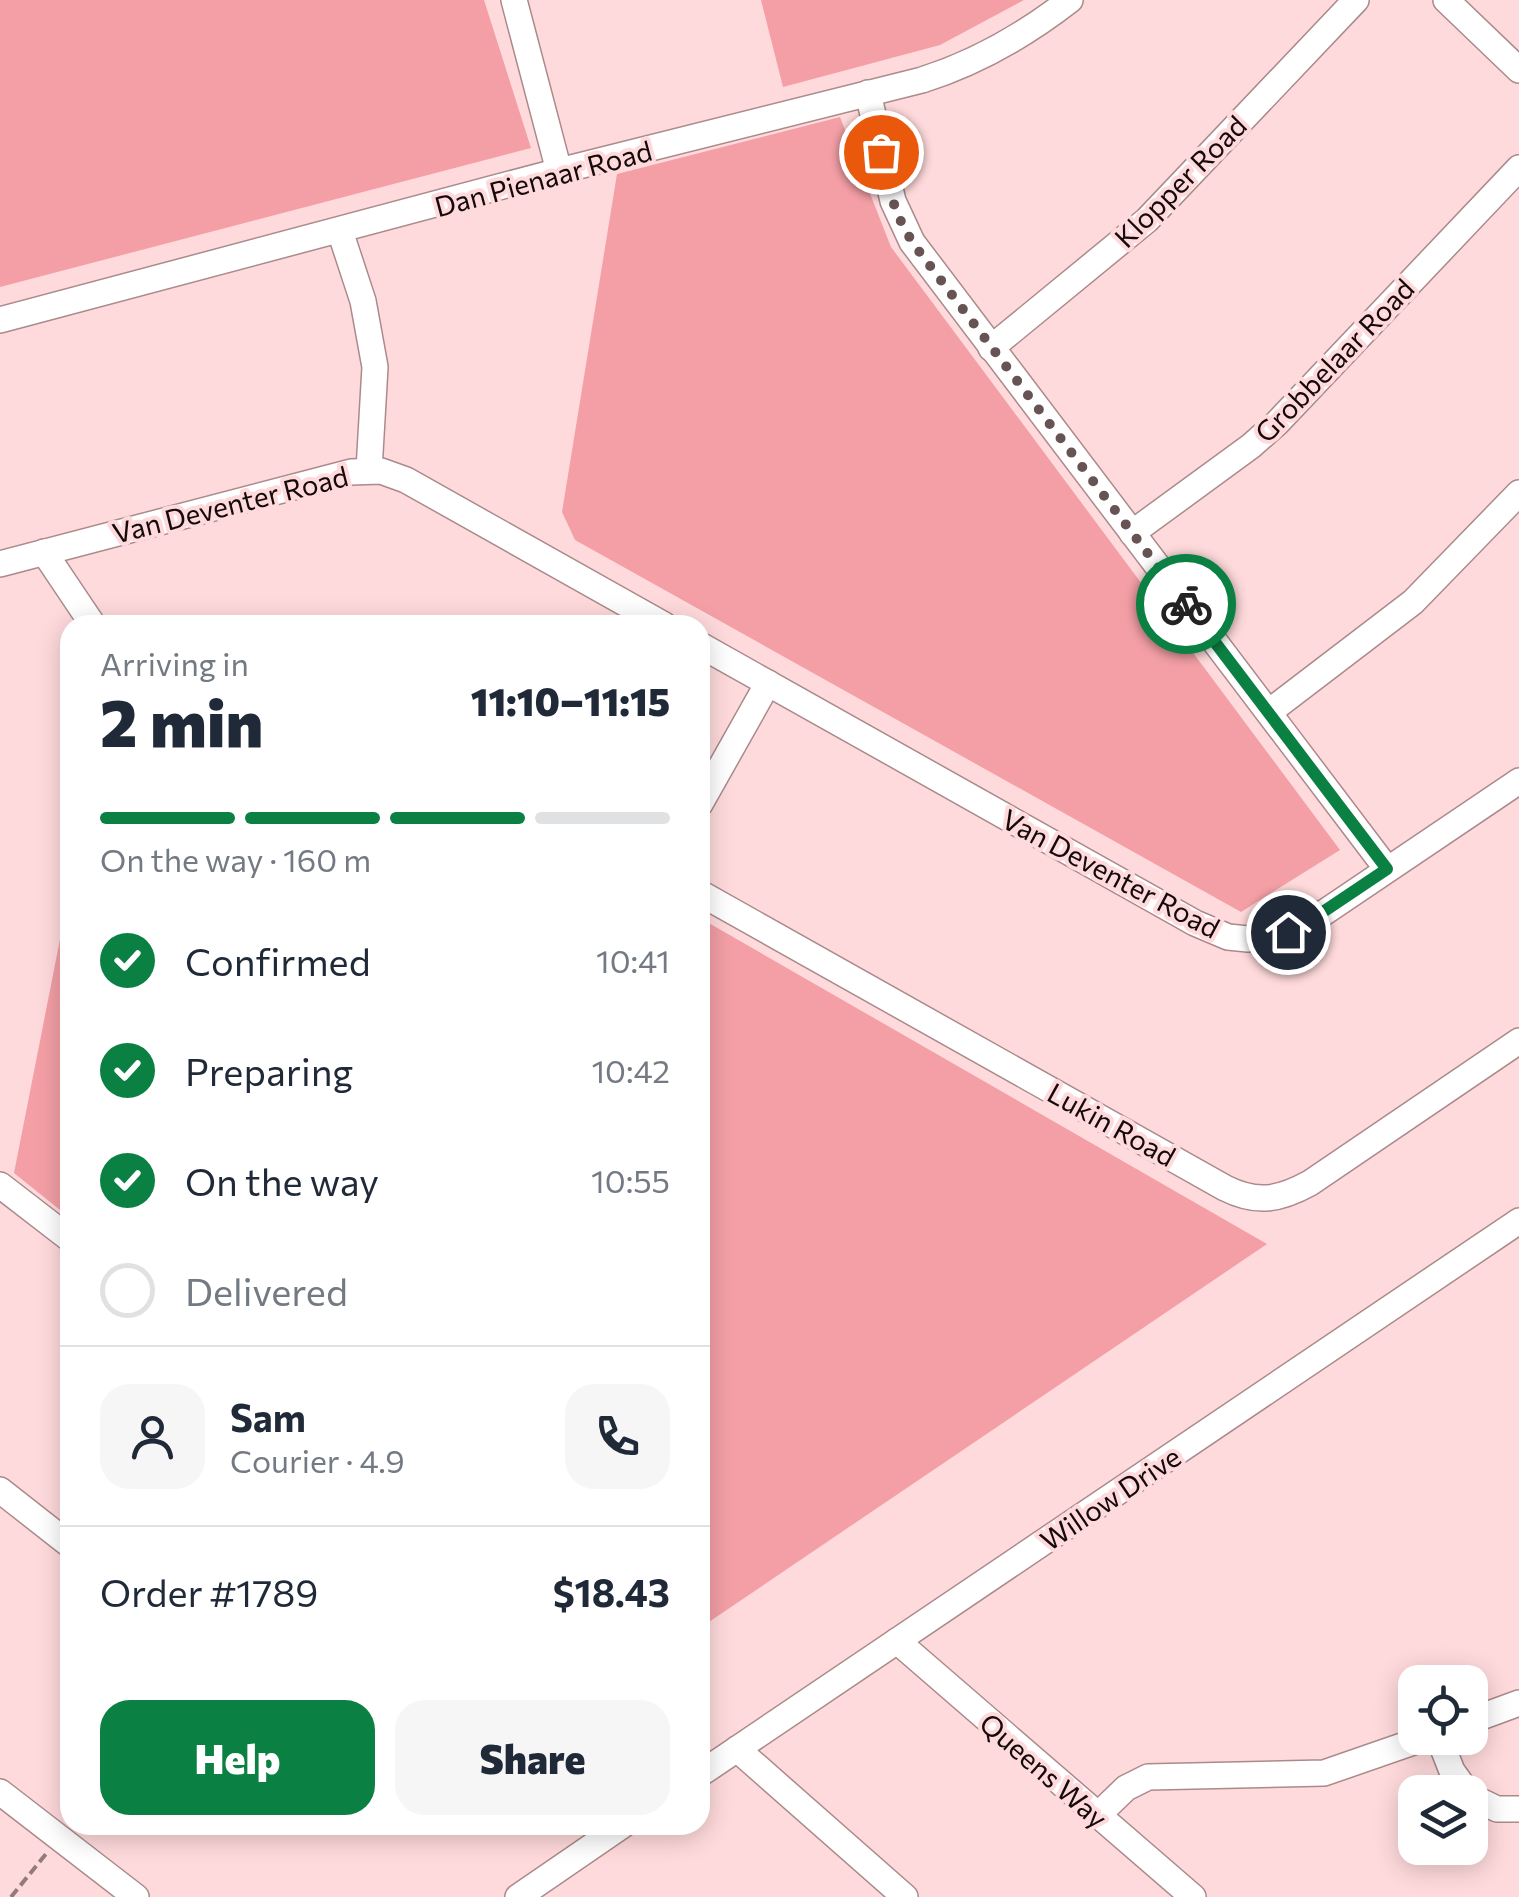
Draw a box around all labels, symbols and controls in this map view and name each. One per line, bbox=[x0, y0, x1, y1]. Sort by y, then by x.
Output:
street label: Klopper Road bbox=[1107, 108, 1253, 254]
pin bbox=[839, 110, 924, 195]
icon: bag bbox=[854, 125, 909, 180]
street label: Dan Pienaar Road bbox=[431, 133, 655, 223]
street label: Grobbelaar Road bbox=[1247, 271, 1421, 449]
street label: Van Deventer Road bbox=[109, 458, 351, 550]
courier bbox=[1136, 554, 1236, 654]
icon: bike bbox=[1159, 577, 1214, 632]
text: Arriving in bbox=[100, 643, 249, 683]
text: 11:10–11:15 bbox=[471, 677, 670, 724]
text: 2 min bbox=[100, 681, 263, 760]
street label: Van Deventer Road bbox=[996, 801, 1226, 945]
text: On the way · 160 m bbox=[100, 839, 371, 879]
pin bbox=[1246, 890, 1331, 975]
icon: home bbox=[1261, 905, 1316, 960]
icon: check bbox=[100, 933, 155, 988]
text: Confirmed bbox=[185, 937, 371, 984]
text: 10:41 bbox=[596, 940, 670, 980]
icon: check bbox=[100, 1043, 155, 1098]
text: Preparing bbox=[185, 1047, 353, 1094]
text: 10:42 bbox=[591, 1050, 670, 1090]
street label: Lukin Road bbox=[1042, 1075, 1182, 1173]
icon: check bbox=[100, 1153, 155, 1208]
text: On the way bbox=[185, 1157, 379, 1204]
text: 10:55 bbox=[591, 1160, 670, 1200]
text: Delivered bbox=[185, 1267, 348, 1314]
button: person bbox=[100, 1384, 205, 1489]
button: phone bbox=[565, 1384, 670, 1489]
text: Sam bbox=[230, 1393, 306, 1440]
street label: Willow Drive bbox=[1033, 1439, 1187, 1557]
text: Courier · 4.9 bbox=[230, 1440, 405, 1480]
text: Order #1789 bbox=[100, 1568, 318, 1615]
text: $18.43 bbox=[553, 1568, 670, 1615]
map controls bbox=[1398, 1665, 1488, 1865]
button: locate bbox=[1398, 1665, 1488, 1755]
button: Help bbox=[100, 1700, 375, 1815]
button: Share bbox=[395, 1700, 670, 1815]
street label: Queens Way bbox=[973, 1705, 1115, 1835]
button: layers bbox=[1398, 1775, 1488, 1865]

